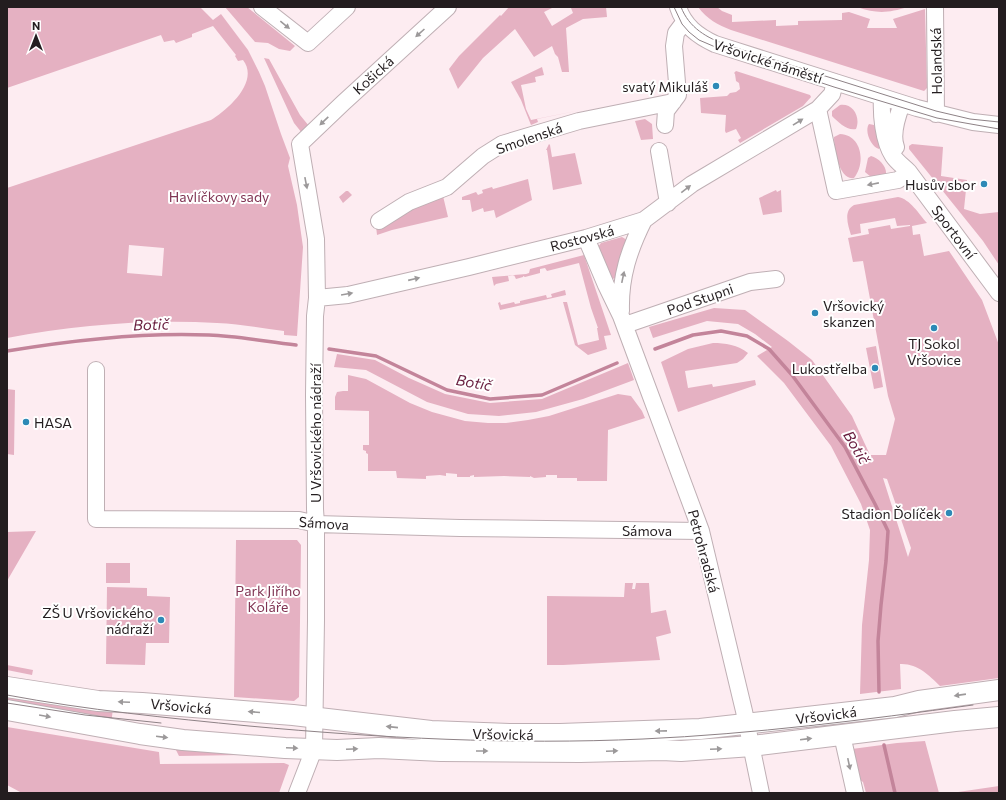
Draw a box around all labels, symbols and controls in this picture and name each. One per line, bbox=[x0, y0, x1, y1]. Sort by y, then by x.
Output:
north arrow bbox=[16, 16, 56, 56]
text: N bbox=[32, 19, 40, 32]
one-way arrow bbox=[280, 21, 290, 29]
street label: Holandská bbox=[927, 27, 945, 95]
one-way arrow bbox=[415, 28, 424, 37]
street label: Vršovické náměstí bbox=[711, 35, 825, 87]
street label: Košická bbox=[349, 52, 397, 98]
place label: svatý Mikuláš bbox=[622, 78, 708, 95]
marker: svatý Mikuláš bbox=[711, 81, 721, 91]
one-way arrow bbox=[319, 116, 329, 126]
one-way arrow bbox=[792, 118, 804, 125]
street label: Smolenská bbox=[494, 119, 564, 157]
place label: Husův sbor bbox=[905, 176, 976, 193]
one-way arrow bbox=[303, 177, 309, 189]
marker: Husův sbor bbox=[979, 179, 989, 189]
one-way arrow bbox=[867, 182, 880, 188]
one-way arrow bbox=[681, 184, 692, 193]
park label: Havlíčkovy sady bbox=[169, 188, 269, 205]
street label: Sportovní bbox=[928, 202, 980, 263]
street label: Rostovská bbox=[548, 221, 616, 255]
one-way arrow bbox=[621, 271, 627, 283]
one-way arrow bbox=[408, 276, 420, 282]
street label: Pod Stupni bbox=[665, 280, 735, 318]
one-way arrow bbox=[340, 291, 353, 297]
place label: Vršovický skanzen bbox=[823, 297, 884, 330]
marker: Vršovický skanzen bbox=[810, 308, 820, 318]
water label: Botič bbox=[133, 314, 171, 334]
marker: TJ Sokol Vršovice bbox=[929, 323, 939, 333]
place label: TJ Sokol Vršovice bbox=[907, 335, 961, 368]
place label: Lukostřelba bbox=[792, 360, 867, 377]
street label: U Vršovického nádraží bbox=[307, 363, 324, 503]
marker: Lukostřelba bbox=[870, 363, 880, 373]
water label: Botič bbox=[455, 370, 495, 394]
place label: HASA bbox=[34, 414, 72, 431]
marker: HASA bbox=[21, 417, 31, 427]
water label: Botič bbox=[840, 427, 875, 468]
place label: Stadion Ďolíček bbox=[841, 505, 941, 522]
street label: Petrohradská bbox=[685, 508, 723, 594]
marker: Stadion Ďolíček bbox=[944, 508, 954, 518]
street label: Sámova bbox=[298, 513, 350, 533]
street label: Sámova bbox=[622, 522, 672, 539]
park label: Park Jiřího Koláře bbox=[235, 582, 301, 615]
place label: ZŠ U Vršovického nádraží bbox=[42, 604, 153, 637]
marker: ZŠ U Vršovického nádraží bbox=[156, 615, 166, 625]
one-way arrow bbox=[954, 692, 966, 698]
street label: Vršovická bbox=[150, 695, 212, 717]
one-way arrow bbox=[117, 699, 130, 705]
street label: Vršovická bbox=[795, 703, 857, 727]
one-way arrow bbox=[248, 709, 260, 716]
one-way arrow bbox=[39, 714, 52, 720]
one-way arrow bbox=[386, 724, 398, 730]
street label: Vršovická bbox=[472, 725, 534, 743]
one-way arrow bbox=[654, 728, 667, 734]
one-way arrow bbox=[156, 734, 168, 740]
one-way arrow bbox=[800, 736, 812, 743]
one-way arrow bbox=[286, 745, 298, 752]
one-way arrow bbox=[710, 745, 722, 752]
one-way arrow bbox=[346, 746, 358, 753]
one-way arrow bbox=[476, 748, 488, 755]
one-way arrow bbox=[606, 748, 619, 754]
one-way arrow bbox=[846, 758, 852, 770]

